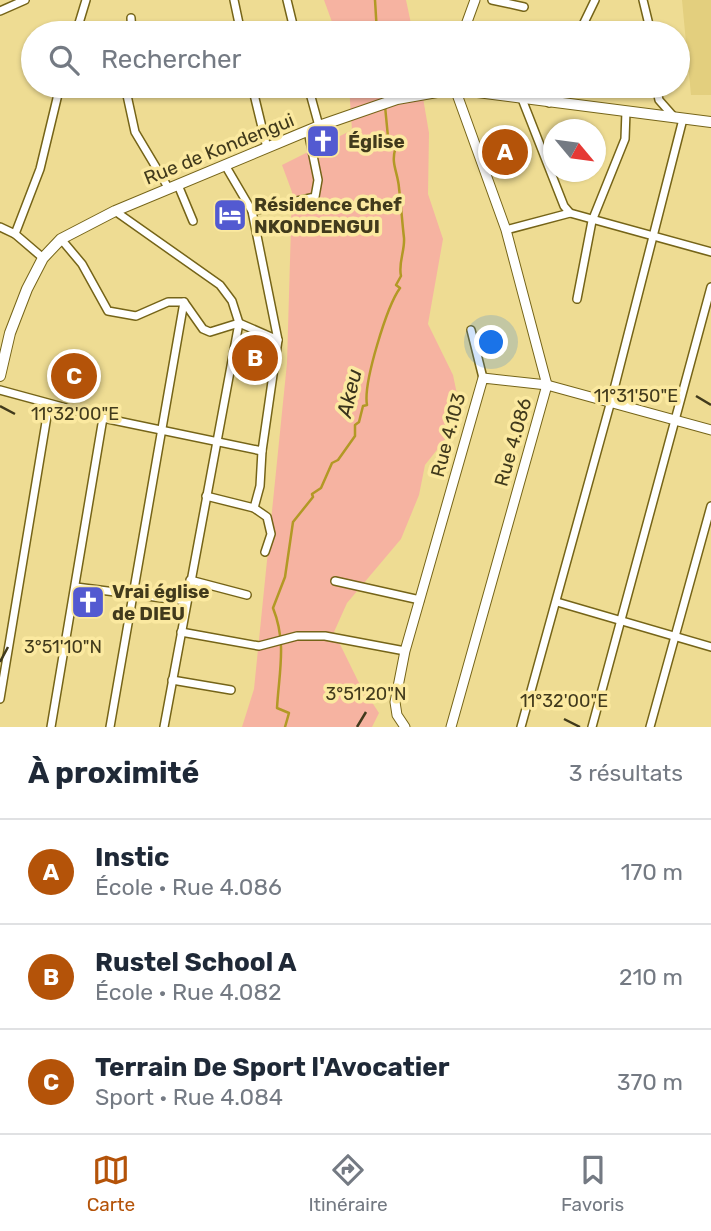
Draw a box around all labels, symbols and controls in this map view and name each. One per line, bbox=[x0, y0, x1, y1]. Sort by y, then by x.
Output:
search box bbox=[21, 21, 690, 98]
icon: search bbox=[45, 41, 83, 79]
text: Rechercher bbox=[101, 44, 241, 75]
street label: Rue de Kondengui bbox=[141, 108, 297, 190]
north arrow bbox=[543, 119, 606, 182]
church icon: Église bbox=[304, 122, 342, 160]
pin: A bbox=[482, 126, 528, 178]
place label: Église bbox=[348, 130, 405, 153]
place label: Résidence Chef NKONDENGUI bbox=[254, 193, 402, 238]
hotel icon: Résidence Chef NKONDENGUI bbox=[211, 196, 249, 234]
your location bbox=[474, 325, 508, 359]
pin: B bbox=[232, 332, 278, 384]
pin: C bbox=[51, 350, 97, 402]
water label: Akeu bbox=[331, 366, 367, 421]
text: 11°31'50"E bbox=[594, 385, 678, 407]
street label: Rue 4.103 bbox=[426, 391, 470, 479]
street label: Rue 4.086 bbox=[489, 395, 537, 489]
text: 11°32'00"E bbox=[31, 403, 119, 425]
place label: Vrai église de DIEU bbox=[112, 580, 210, 625]
church icon: Vrai église de DIEU bbox=[69, 583, 107, 621]
text: 3°51'10"N bbox=[24, 636, 102, 658]
text: 3°51'20"N bbox=[325, 683, 407, 705]
text: 11°32'00"E bbox=[520, 690, 608, 712]
text: À proximité bbox=[28, 755, 199, 791]
text: 3 résultats bbox=[569, 759, 683, 787]
text: Instic bbox=[95, 842, 169, 873]
text: A bbox=[43, 858, 59, 886]
text: 170 m bbox=[621, 858, 683, 886]
text: École · Rue 4.086 bbox=[95, 873, 282, 901]
text: Rustel School A bbox=[95, 947, 297, 978]
text: B bbox=[43, 963, 59, 991]
text: 210 m bbox=[619, 963, 683, 991]
text: École · Rue 4.082 bbox=[95, 978, 282, 1006]
text: Terrain De Sport l'Avocatier bbox=[95, 1052, 450, 1083]
text: C bbox=[43, 1068, 59, 1096]
text: 370 m bbox=[617, 1068, 683, 1096]
text: Sport · Rue 4.084 bbox=[95, 1083, 283, 1111]
tab: Carte bbox=[87, 1151, 135, 1216]
tab: Itinéraire bbox=[308, 1151, 388, 1216]
tab: Favoris bbox=[561, 1151, 624, 1216]

